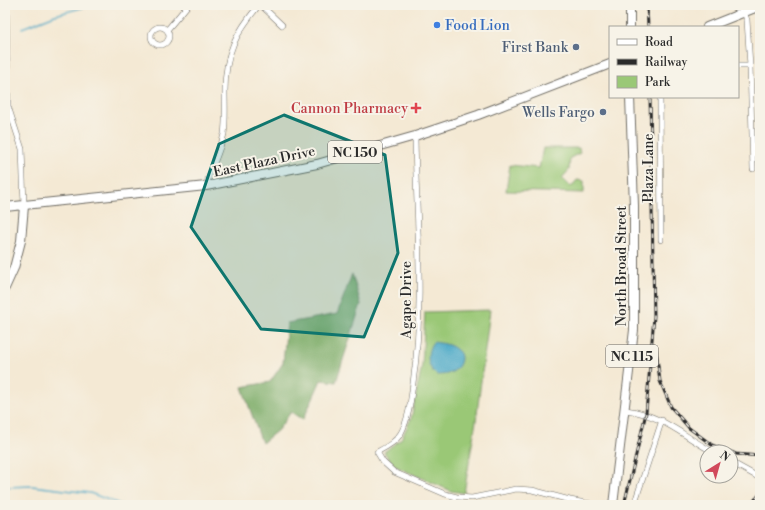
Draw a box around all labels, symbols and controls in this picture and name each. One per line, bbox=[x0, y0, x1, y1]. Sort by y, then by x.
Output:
place label: Food Lion bbox=[445, 17, 511, 35]
marker: Food Lion bbox=[432, 20, 442, 30]
legend bbox=[609, 26, 739, 98]
text: Road bbox=[645, 35, 673, 50]
place label: First Bank bbox=[502, 39, 569, 57]
marker: First Bank bbox=[571, 42, 581, 52]
text: Railway bbox=[645, 55, 687, 70]
text: Park bbox=[645, 75, 671, 90]
place label: Cannon Pharmacy bbox=[291, 100, 408, 118]
marker: Cannon Pharmacy bbox=[411, 103, 421, 113]
place label: Wells Fargo bbox=[521, 104, 595, 122]
marker: Wells Fargo bbox=[598, 107, 608, 117]
street label: Plaza Lane bbox=[640, 133, 658, 203]
road number: NC 150 bbox=[328, 141, 382, 163]
street label: East Plaza Drive bbox=[211, 142, 317, 182]
street label: North Broad Street bbox=[613, 206, 631, 326]
street label: Agape Drive bbox=[398, 261, 416, 340]
road number: NC 115 bbox=[606, 345, 658, 367]
north arrow bbox=[699, 444, 739, 484]
text: N bbox=[717, 449, 732, 465]

